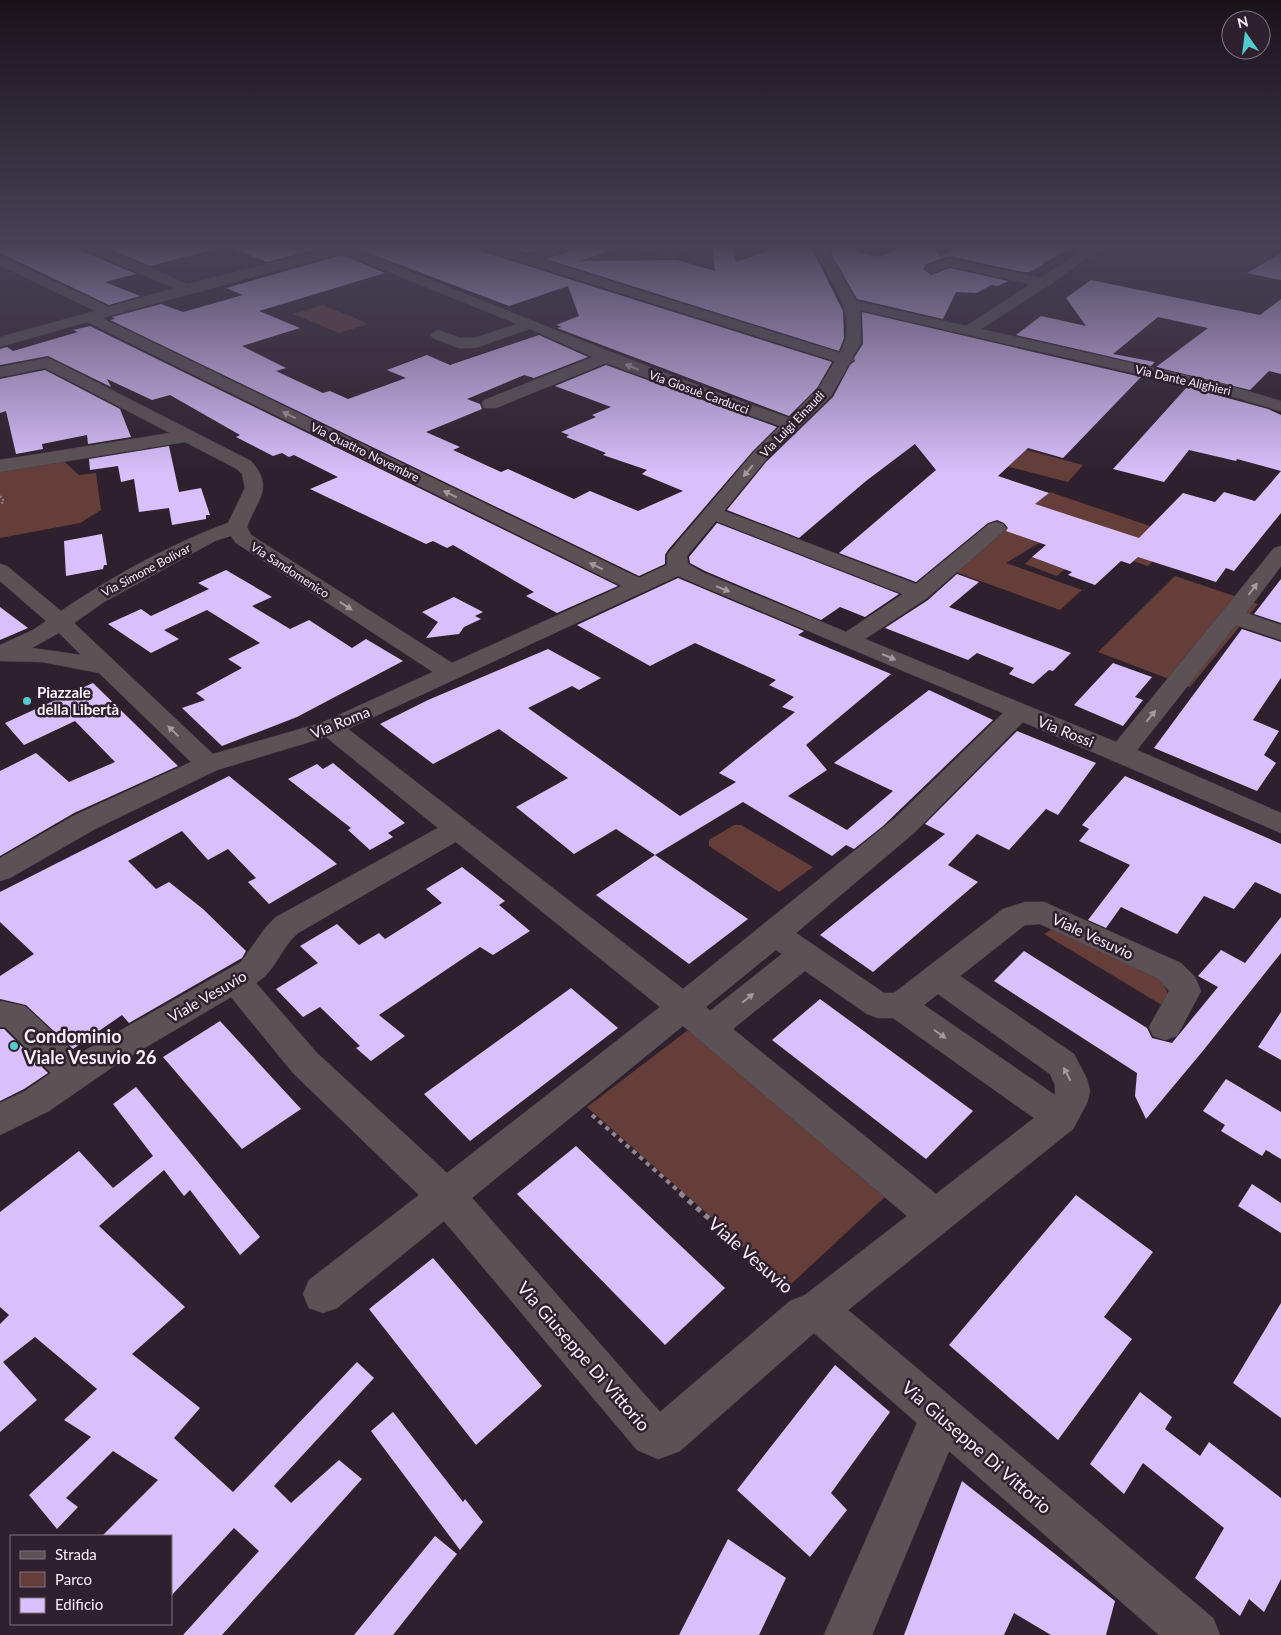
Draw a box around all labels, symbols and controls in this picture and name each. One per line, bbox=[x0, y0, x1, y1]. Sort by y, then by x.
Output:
north arrow bbox=[1221, 10, 1271, 60]
text: N bbox=[1235, 12, 1250, 31]
one-way arrow bbox=[625, 362, 639, 370]
street label: Via Dante Alighieri bbox=[1134, 362, 1233, 398]
street label: Via Giosuè Carducci bbox=[647, 367, 751, 417]
street label: Via Luigi Einaudi bbox=[757, 388, 827, 460]
one-way arrow bbox=[282, 411, 296, 419]
street label: Via Quattro Novembre bbox=[308, 419, 422, 485]
one-way arrow bbox=[742, 464, 754, 476]
one-way arrow bbox=[443, 490, 458, 498]
street label: Via Sandomenico bbox=[248, 539, 332, 601]
street label: Via Simone Bolivar bbox=[99, 540, 194, 600]
one-way arrow bbox=[589, 562, 603, 570]
one-way arrow bbox=[1248, 582, 1258, 596]
one-way arrow bbox=[716, 585, 731, 593]
one-way arrow bbox=[339, 601, 353, 611]
one-way arrow bbox=[882, 654, 896, 662]
place label: Piazzale della Libertà bbox=[37, 683, 119, 718]
marker: Piazzale della Libertà bbox=[21, 695, 33, 707]
street label: Via Roma bbox=[308, 702, 372, 742]
one-way arrow bbox=[1146, 709, 1157, 722]
street label: Via Rossi bbox=[1035, 712, 1097, 750]
one-way arrow bbox=[167, 725, 179, 737]
street label: Viale Vesuvio bbox=[1049, 909, 1137, 963]
street label: Viale Vesuvio bbox=[165, 966, 249, 1026]
one-way arrow bbox=[741, 993, 754, 1004]
place label: Condominio Viale Vesuvio 26 bbox=[23, 1025, 156, 1068]
one-way arrow bbox=[933, 1029, 947, 1039]
marker: Condominio Viale Vesuvio 26 bbox=[8, 1040, 20, 1052]
one-way arrow bbox=[1063, 1066, 1071, 1081]
street label: Viale Vesuvio bbox=[704, 1212, 798, 1298]
street label: Via Giuseppe Di Vittorio bbox=[513, 1277, 655, 1435]
street label: Via Giuseppe Di Vittorio bbox=[898, 1376, 1056, 1518]
legend bbox=[10, 1535, 172, 1625]
text: Strada bbox=[55, 1545, 97, 1563]
text: Parco bbox=[55, 1570, 92, 1588]
text: Edificio bbox=[55, 1595, 103, 1613]

